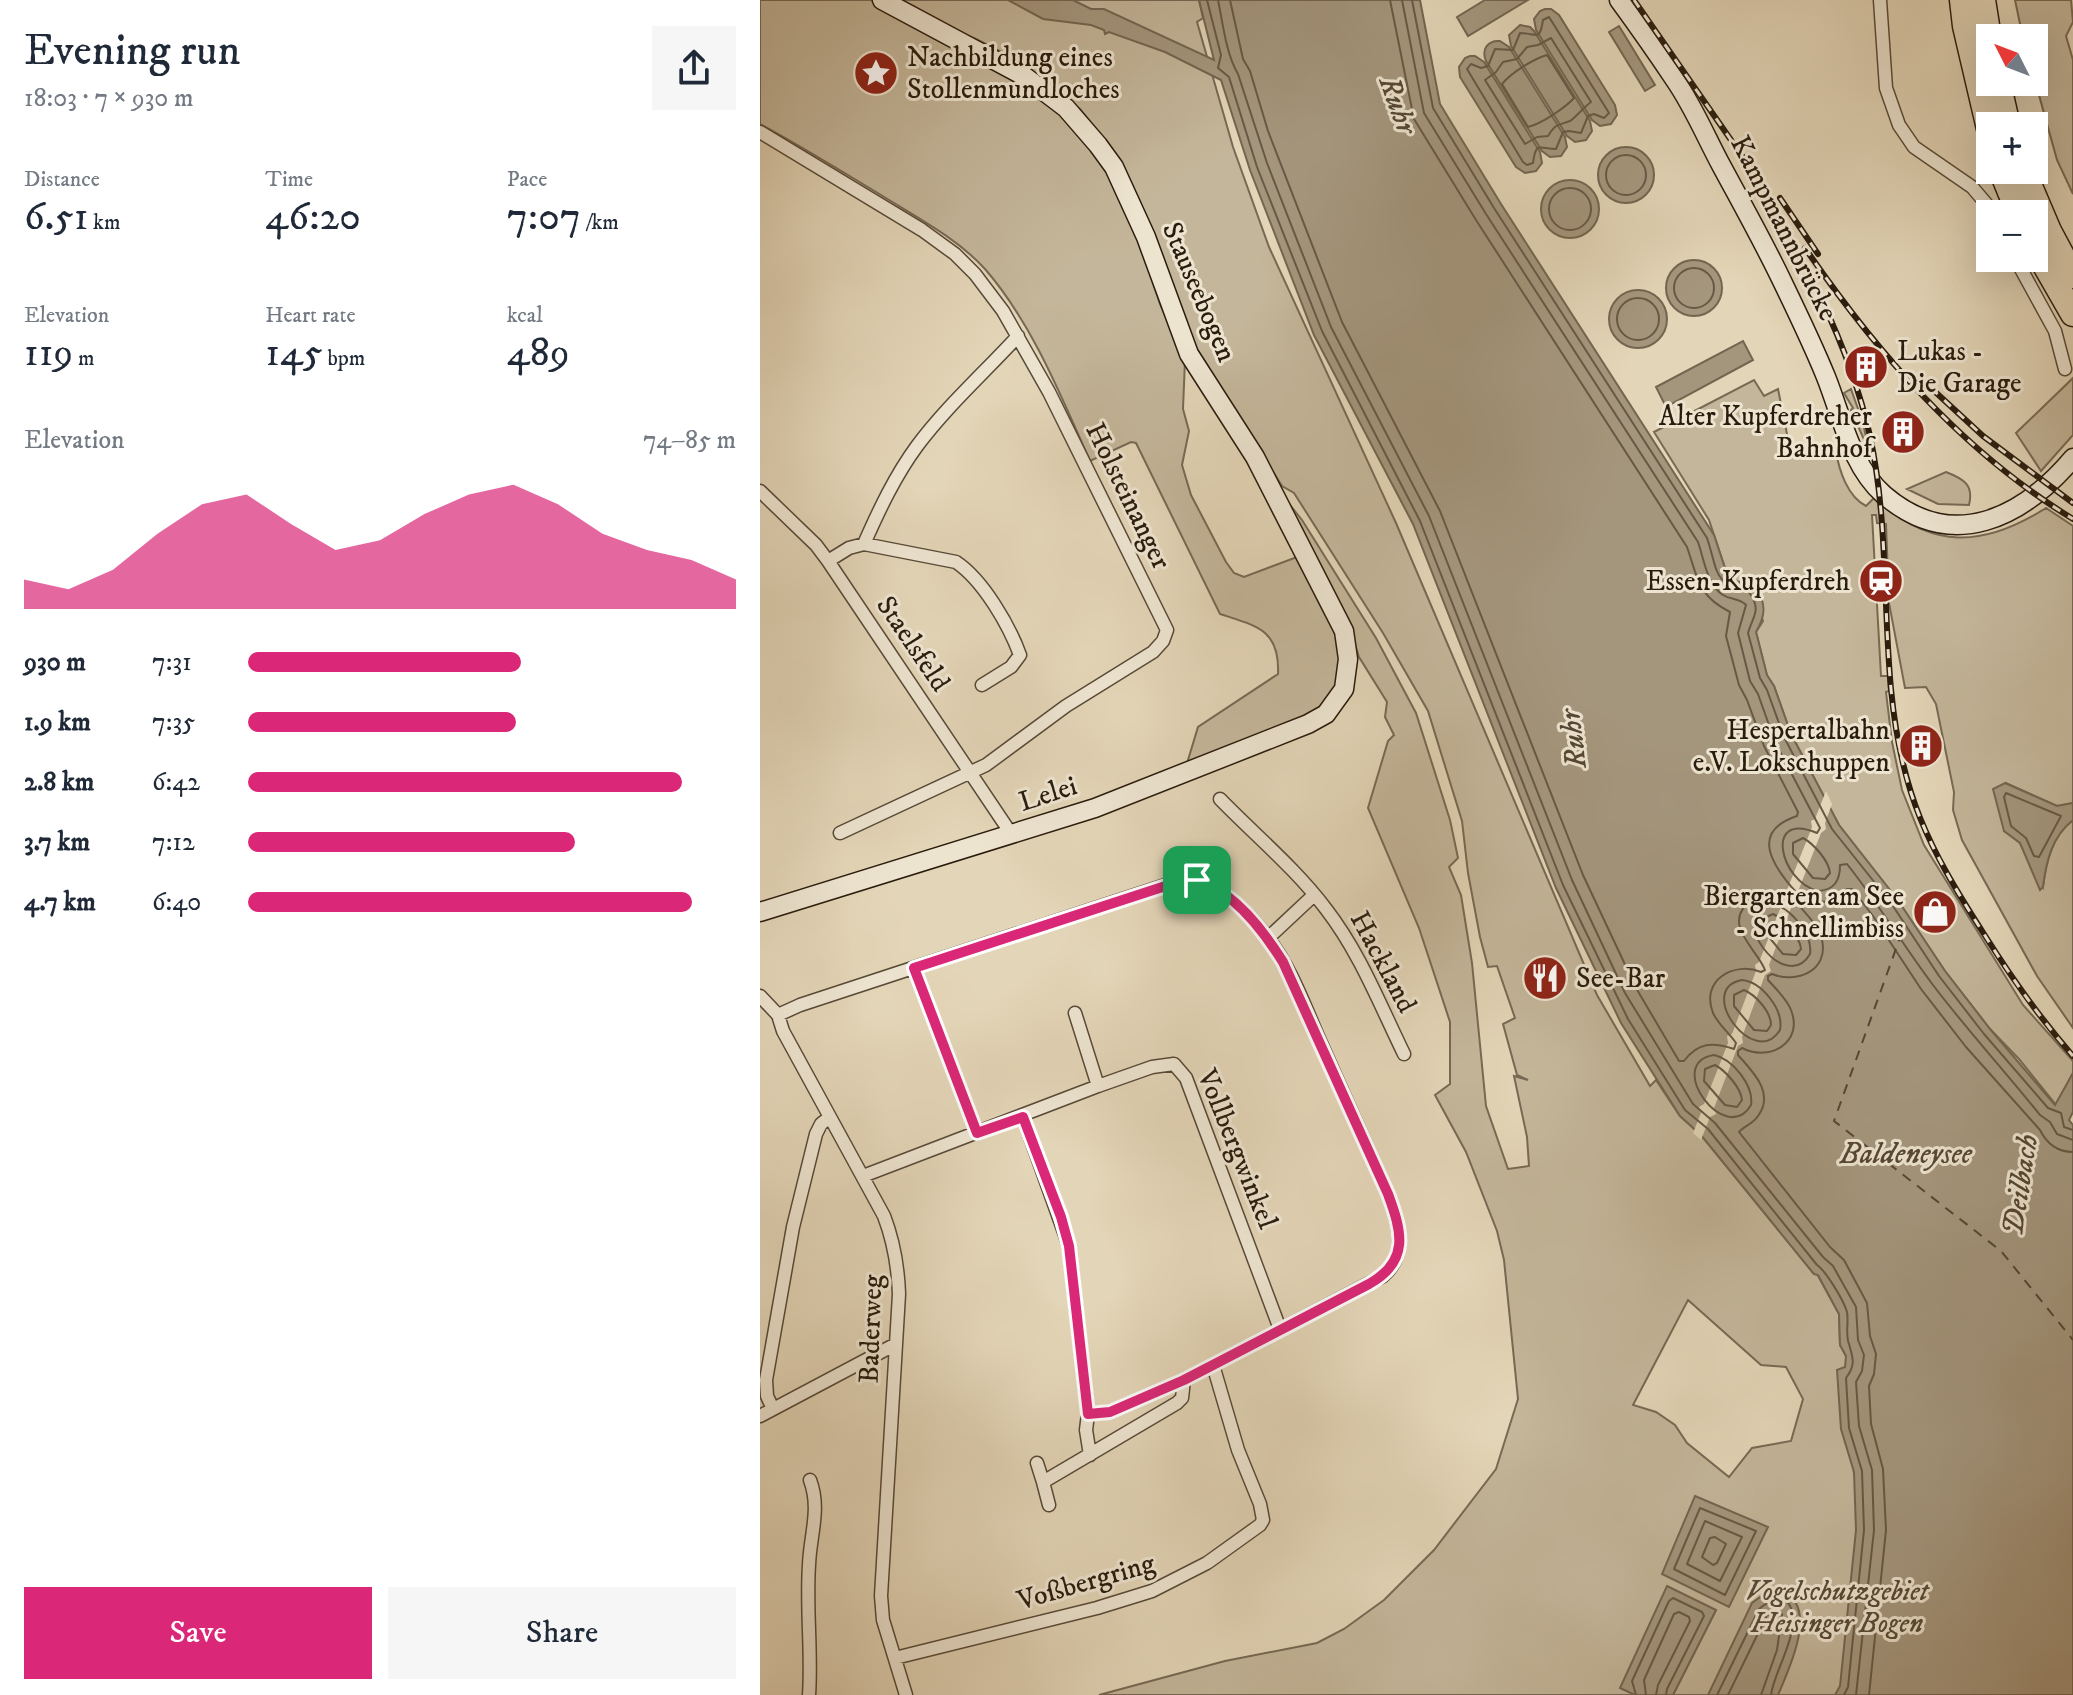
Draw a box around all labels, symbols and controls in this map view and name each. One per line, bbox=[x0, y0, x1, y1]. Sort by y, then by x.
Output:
text: Evening run bbox=[24, 24, 241, 79]
north arrow bbox=[1976, 24, 2048, 96]
map controls bbox=[1976, 24, 2048, 272]
button: share bbox=[652, 26, 736, 110]
place label: Nachbildung eines Stollenmundloches bbox=[907, 40, 1120, 107]
place icon: Nachbildung eines Stollenmundloches bbox=[852, 49, 900, 97]
water label: Ruhr bbox=[1369, 70, 1425, 141]
text: 18:03 · 7 × 930 m bbox=[24, 82, 193, 115]
button: + bbox=[1976, 112, 2048, 184]
street label: Kampmannbrücke bbox=[1722, 130, 1846, 326]
text: Distance bbox=[24, 166, 100, 193]
text: Time bbox=[265, 166, 313, 193]
text: Pace bbox=[507, 166, 547, 193]
text: 6.51 bbox=[24, 193, 88, 243]
text: 46:20 bbox=[265, 193, 361, 243]
text: 7:07 bbox=[507, 193, 581, 243]
button: − bbox=[1976, 200, 2048, 272]
text: km bbox=[88, 209, 121, 236]
text: /km bbox=[581, 209, 619, 236]
street label: Stauseebogen bbox=[1154, 217, 1244, 367]
text: Elevation bbox=[24, 302, 109, 329]
text: Heart rate bbox=[265, 302, 356, 329]
text: kcal bbox=[507, 302, 543, 329]
text: 119 bbox=[24, 329, 73, 379]
text: 145 bbox=[265, 329, 323, 379]
text: 489 bbox=[507, 329, 570, 379]
place label: Lukas - Die Garage bbox=[1897, 334, 2022, 401]
building icon: Lukas - Die Garage bbox=[1842, 343, 1890, 391]
text: m bbox=[73, 345, 94, 372]
text: bpm bbox=[323, 345, 365, 372]
place label: Alter Kupferdreher Bahnhof bbox=[1659, 399, 1876, 466]
building icon: Alter Kupferdreher Bahnhof bbox=[1879, 408, 1927, 456]
street label: Holsteinanger bbox=[1077, 417, 1179, 576]
text: Elevation bbox=[24, 424, 125, 457]
text: 74–85 m bbox=[643, 424, 736, 457]
station icon: Essen-Kupferdreh bbox=[1857, 557, 1905, 605]
place label: Essen-Kupferdreh bbox=[1646, 564, 1850, 599]
street label: Staelsfeld bbox=[868, 590, 958, 698]
text: 930 m bbox=[24, 646, 86, 679]
text: 7:31 bbox=[152, 646, 192, 679]
water label: Ruhr bbox=[1552, 705, 1596, 771]
text: 1.9 km bbox=[24, 706, 91, 739]
text: 7:35 bbox=[152, 706, 195, 739]
place label: Hespertalbahn e.V. Lokschuppen bbox=[1693, 713, 1890, 780]
building icon: Hespertalbahn e.V. Lokschuppen bbox=[1897, 722, 1945, 770]
text: 2.8 km bbox=[24, 766, 94, 799]
text: 6:42 bbox=[152, 766, 200, 799]
street label: Lelei bbox=[1015, 768, 1081, 820]
text: 3.7 km bbox=[24, 826, 90, 859]
text: 7:12 bbox=[152, 826, 195, 859]
pin bbox=[1163, 846, 1231, 914]
icon: arrive bbox=[1175, 858, 1219, 902]
place label: Biergarten am See - Schnellimbiss bbox=[1703, 879, 1904, 946]
text: 4.7 km bbox=[24, 886, 96, 919]
text: 6:40 bbox=[152, 886, 201, 919]
shop icon: Biergarten am See - Schnellimbiss bbox=[1911, 888, 1959, 936]
street label: Hackland bbox=[1342, 905, 1424, 1019]
restaurant icon: See-Bar bbox=[1521, 954, 1569, 1002]
place label: See-Bar bbox=[1576, 961, 1666, 996]
street label: Vollbergwinkel bbox=[1189, 1063, 1285, 1235]
water label: Deilbach bbox=[1995, 1132, 2047, 1238]
water label: Baldeneysee bbox=[1839, 1136, 1973, 1173]
street label: Baderweg bbox=[852, 1274, 890, 1384]
street label: Voßbergring bbox=[1012, 1546, 1159, 1619]
park label: Vogelschutzgebiet Heisinger Bogen bbox=[1746, 1574, 1931, 1641]
button: Save bbox=[24, 1587, 372, 1679]
button: Share bbox=[388, 1587, 736, 1679]

